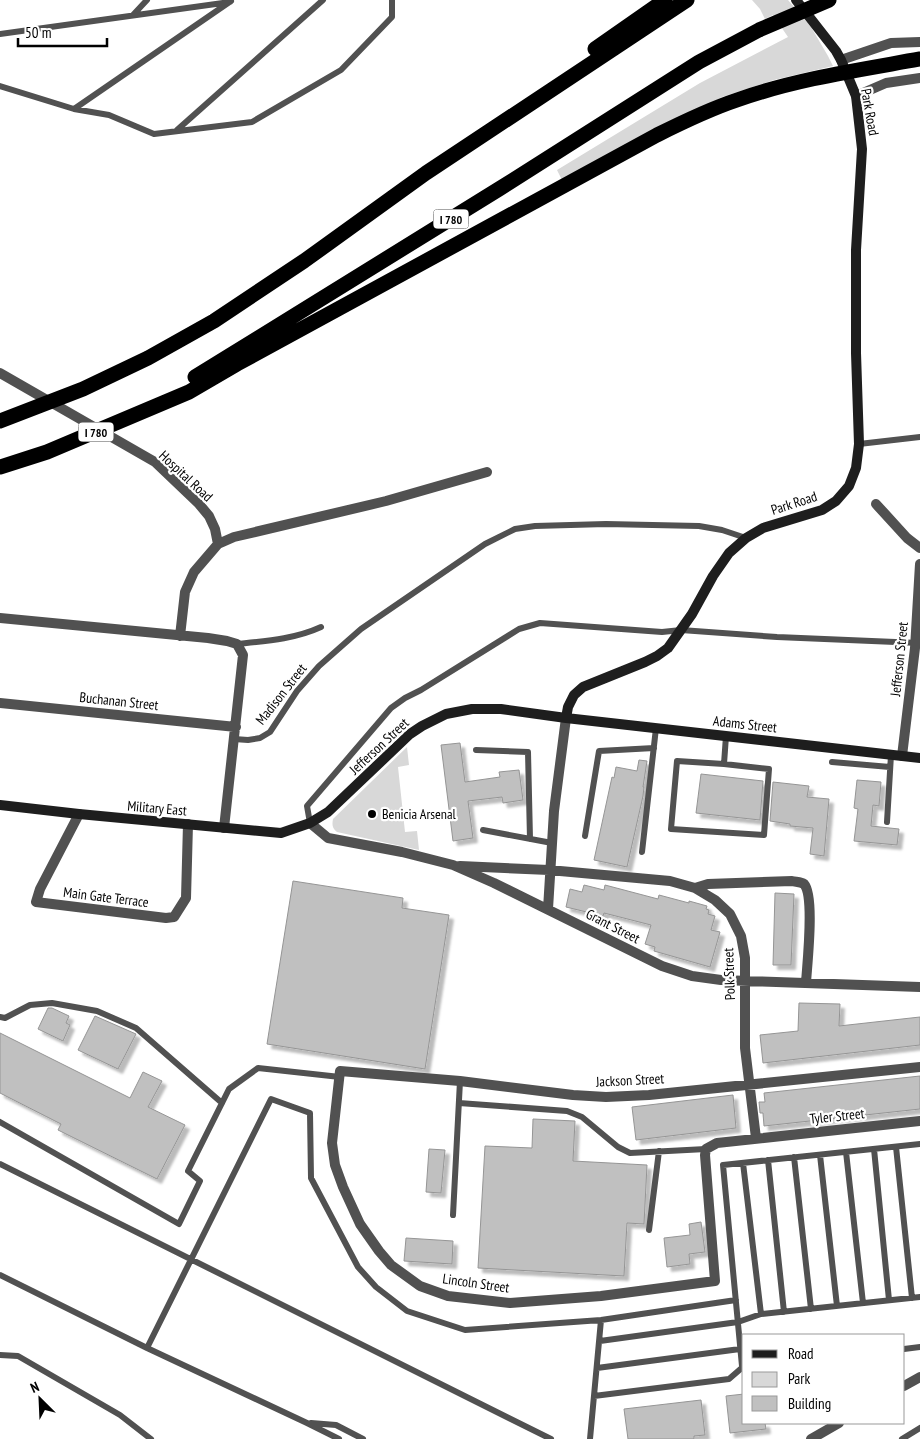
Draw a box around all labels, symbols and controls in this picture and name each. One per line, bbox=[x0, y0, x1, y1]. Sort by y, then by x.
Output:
scale bar bbox=[18, 15, 106, 47]
text: 50 m bbox=[25, 23, 51, 42]
street label: Park Road bbox=[857, 87, 883, 137]
road number: I 780 bbox=[434, 210, 468, 228]
road number: I 780 bbox=[78, 422, 114, 442]
street label: Hospital Road bbox=[155, 447, 217, 505]
street label: Park Road bbox=[769, 487, 819, 519]
street label: Jefferson Street bbox=[886, 621, 912, 698]
street label: Madison Street bbox=[252, 660, 310, 728]
street label: Buchanan Street bbox=[79, 688, 159, 714]
street label: Adams Street bbox=[712, 712, 778, 736]
street label: Jefferson Street bbox=[345, 714, 413, 779]
street label: Military East bbox=[127, 796, 188, 820]
place label: Benicia Arsenal bbox=[382, 805, 456, 823]
marker: Benicia Arsenal bbox=[366, 808, 378, 820]
street label: Main Gate Terrace bbox=[62, 883, 150, 911]
street label: Grant Street bbox=[583, 905, 643, 947]
street label: Polk Street bbox=[719, 947, 739, 1000]
street label: Jackson Street bbox=[594, 1069, 665, 1091]
street label: Tyler Street bbox=[809, 1104, 865, 1128]
street label: Lincoln Street bbox=[441, 1269, 511, 1297]
legend bbox=[742, 1334, 905, 1424]
text: Road bbox=[788, 1344, 814, 1363]
text: Park bbox=[788, 1369, 810, 1388]
north arrow bbox=[15, 1374, 65, 1424]
text: N bbox=[28, 1377, 42, 1397]
text: Building bbox=[788, 1394, 831, 1413]

